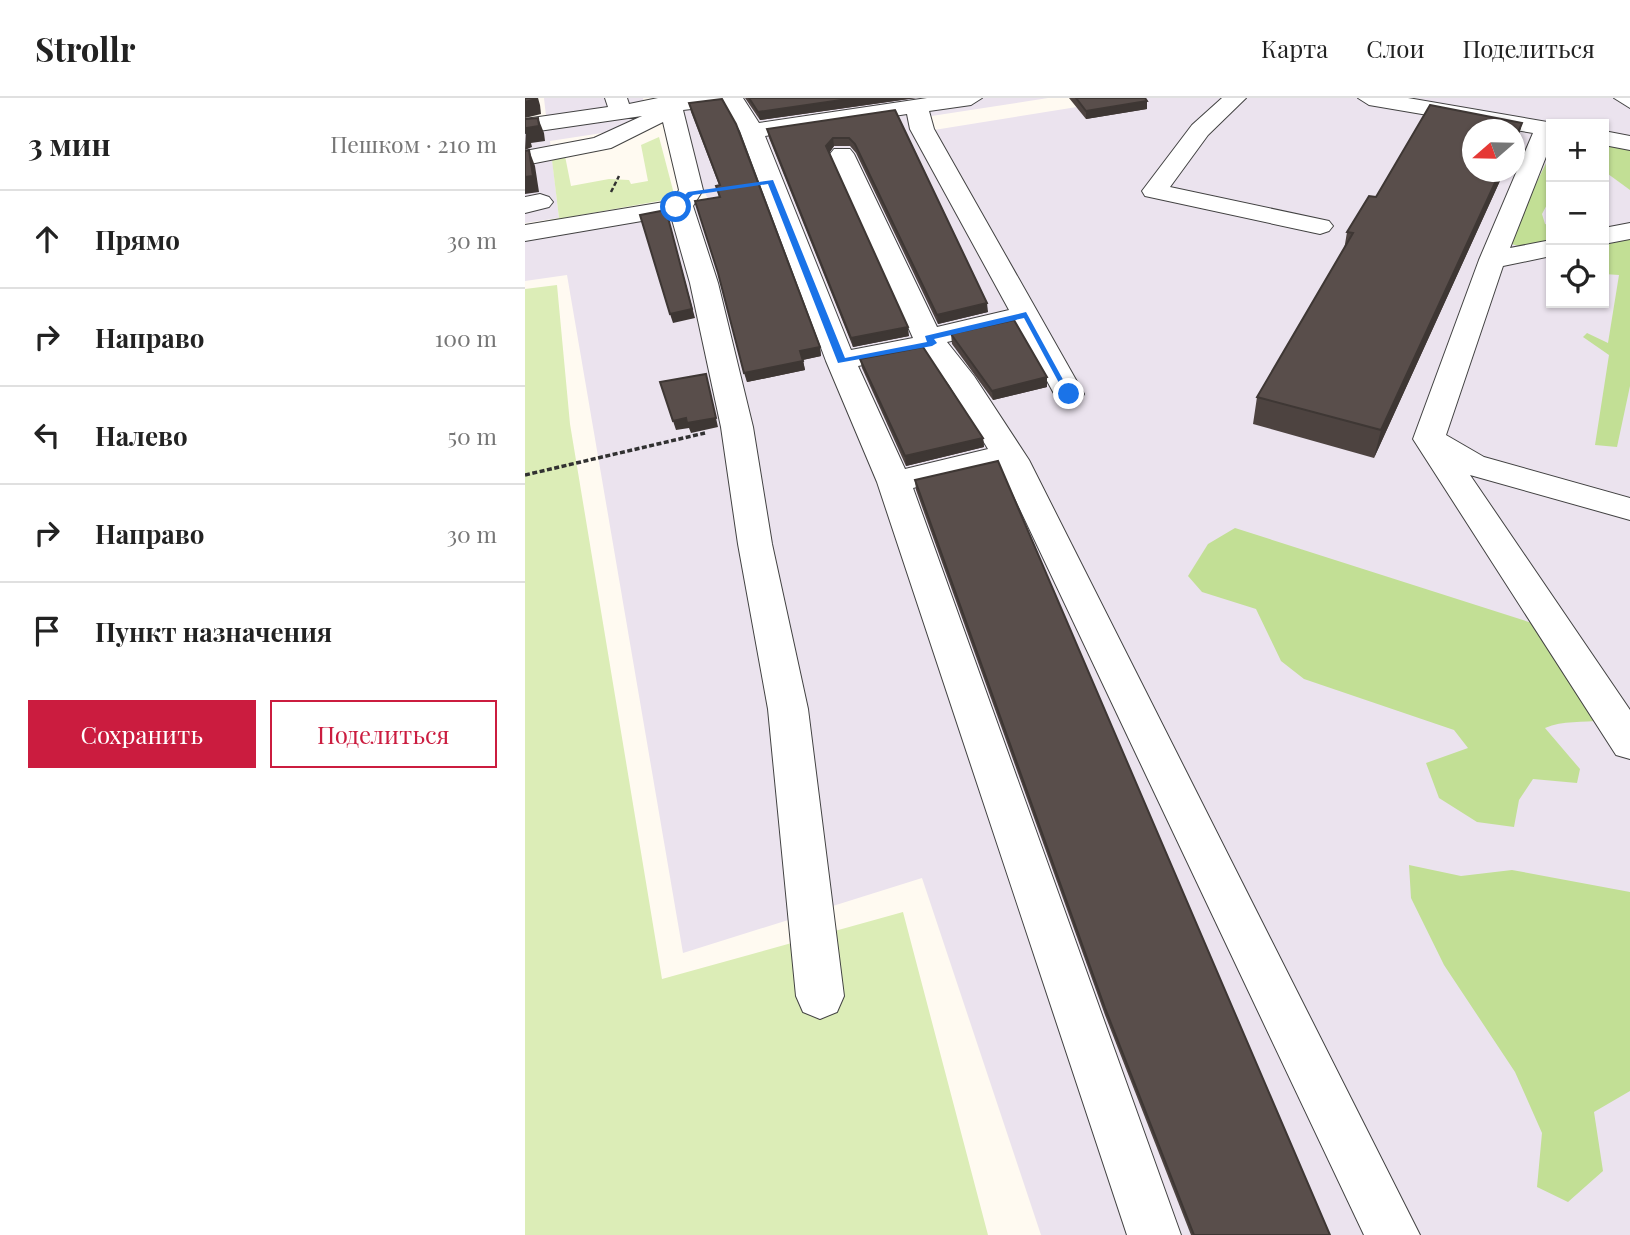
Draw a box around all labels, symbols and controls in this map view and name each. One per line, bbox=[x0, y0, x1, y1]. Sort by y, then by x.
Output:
text: Strollr bbox=[35, 26, 135, 70]
text: Карта bbox=[1261, 32, 1328, 64]
text: Слои bbox=[1366, 32, 1425, 64]
text: Поделиться bbox=[1463, 32, 1595, 64]
north arrow bbox=[1462, 119, 1525, 182]
map controls bbox=[1546, 119, 1609, 308]
button: + bbox=[1546, 119, 1609, 182]
text: 3 мин bbox=[28, 124, 111, 164]
text: Пешком · 210 m bbox=[330, 128, 497, 159]
button: − bbox=[1546, 182, 1609, 245]
route start bbox=[660, 191, 691, 222]
icon: ahead bbox=[28, 220, 66, 258]
text: Прямо bbox=[95, 222, 180, 257]
text: 30 m bbox=[447, 224, 497, 255]
button: locate bbox=[1546, 245, 1609, 308]
icon: right bbox=[28, 318, 66, 356]
text: Направо bbox=[95, 320, 204, 355]
text: 100 m bbox=[435, 322, 497, 353]
route end bbox=[1053, 378, 1084, 409]
icon: left bbox=[28, 416, 66, 454]
text: Налево bbox=[95, 418, 188, 453]
text: 50 m bbox=[448, 420, 497, 451]
icon: right bbox=[28, 514, 66, 552]
text: Направо bbox=[95, 516, 204, 551]
text: 30 m bbox=[447, 518, 497, 549]
icon: arrive bbox=[28, 612, 66, 650]
text: Пункт назначения bbox=[95, 614, 332, 649]
button: Сохранить bbox=[28, 700, 256, 768]
button: Поделиться bbox=[270, 700, 497, 768]

